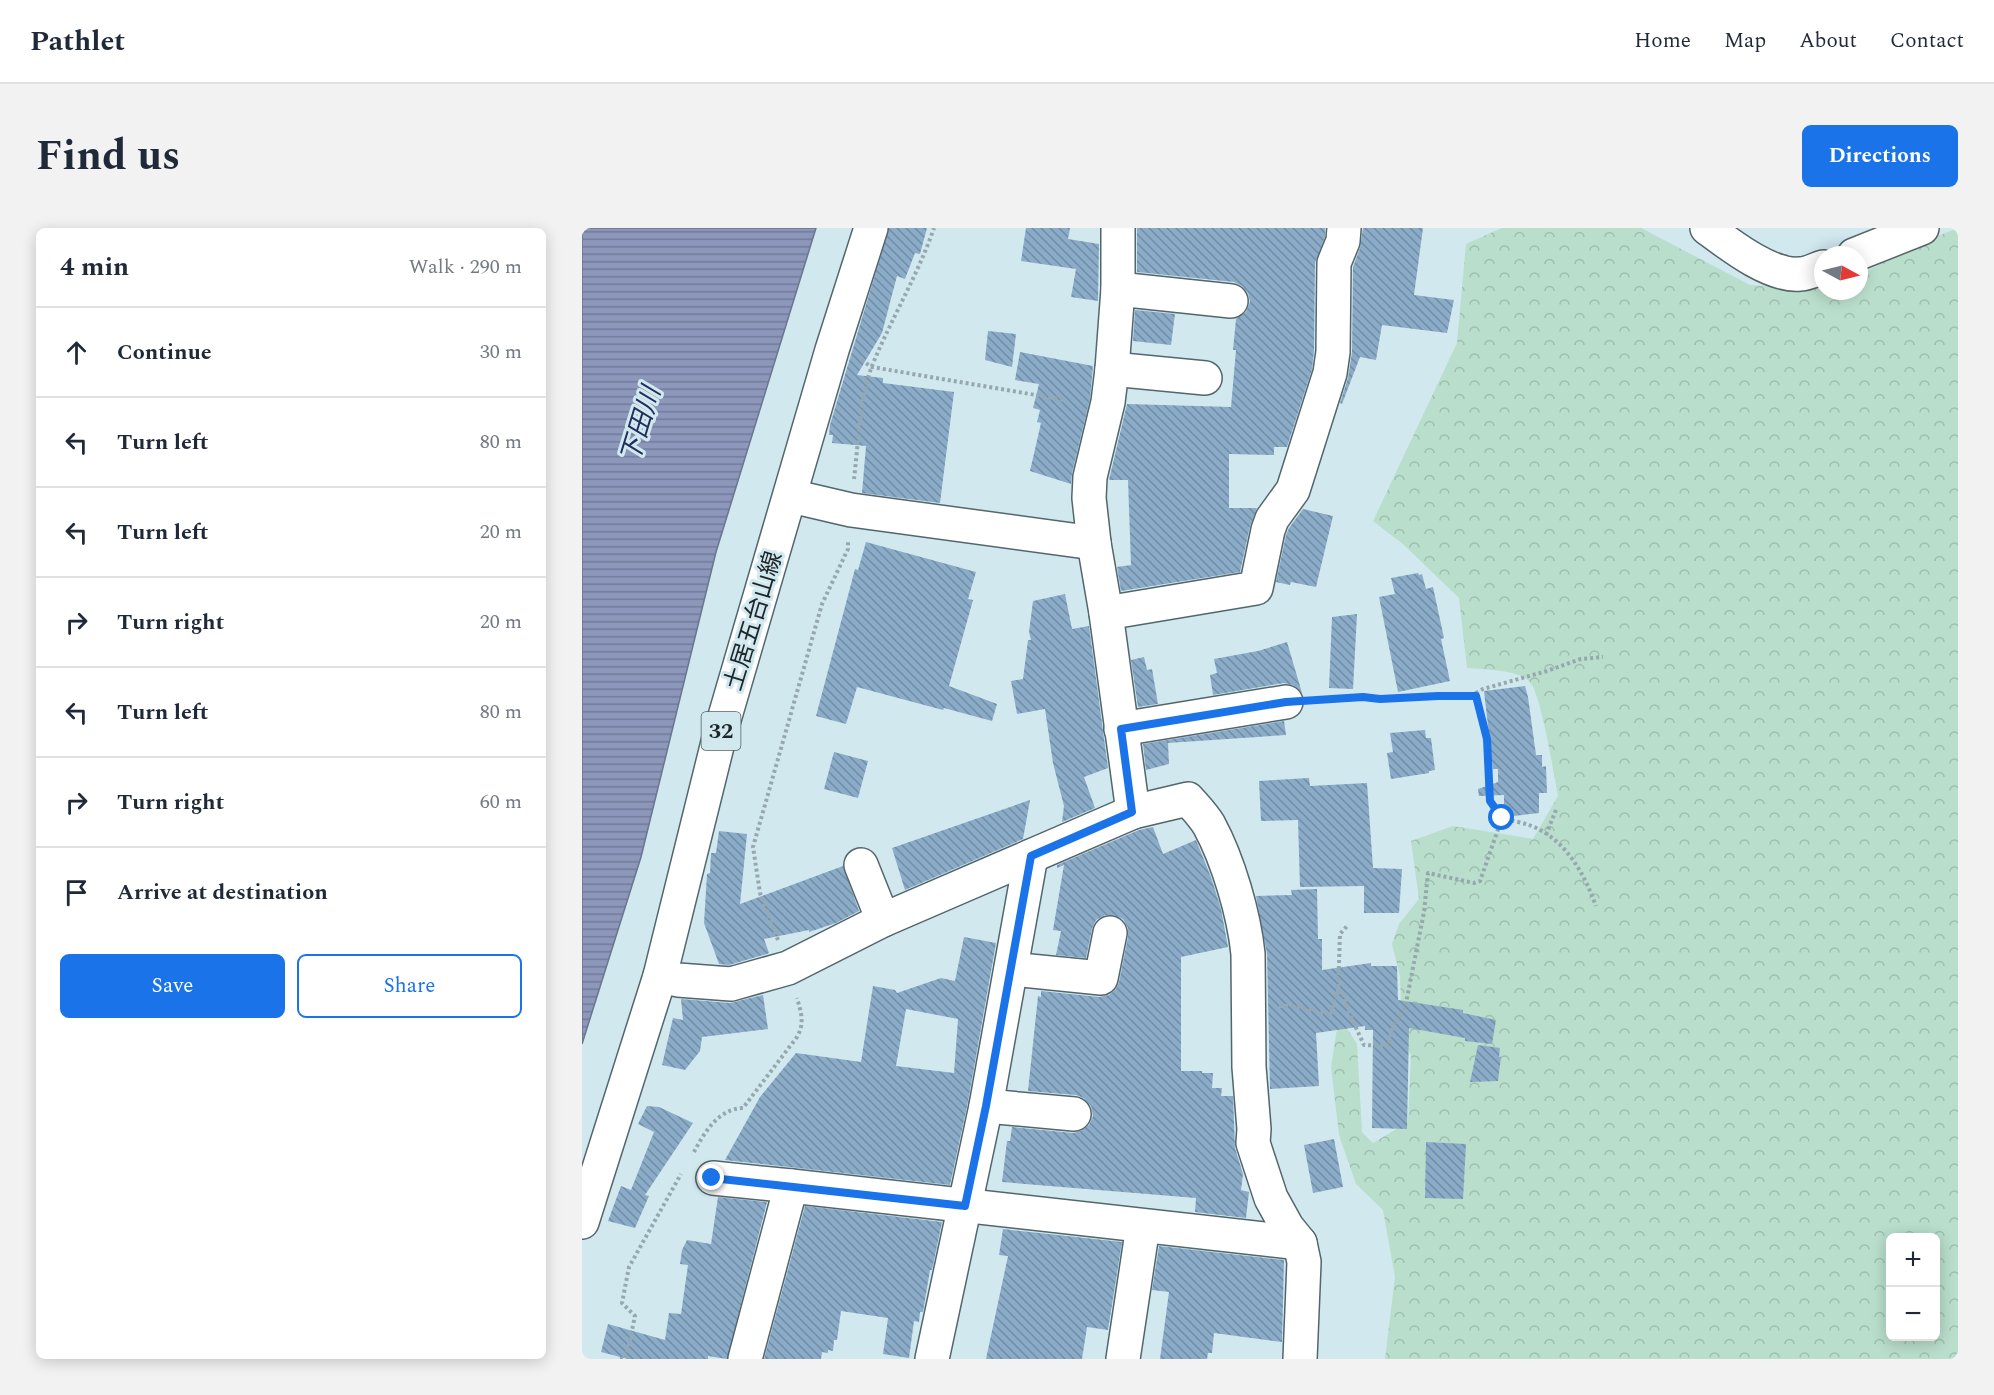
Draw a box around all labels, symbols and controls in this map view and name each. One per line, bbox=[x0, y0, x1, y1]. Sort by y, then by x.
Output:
text: Pathlet bbox=[30, 20, 125, 63]
text: Home bbox=[1634, 25, 1691, 57]
text: Map bbox=[1724, 25, 1766, 57]
text: About bbox=[1799, 25, 1857, 57]
text: Contact bbox=[1890, 25, 1964, 57]
text: Find us bbox=[36, 125, 180, 188]
button: Directions bbox=[1802, 125, 1958, 187]
north arrow bbox=[1814, 246, 1868, 300]
text: 4 min bbox=[60, 247, 129, 287]
text: Walk · 290 m bbox=[409, 252, 522, 282]
icon: ahead bbox=[60, 336, 93, 369]
text: Continue bbox=[117, 336, 212, 369]
text: 30 m bbox=[480, 337, 522, 367]
water label: 下田川 bbox=[610, 379, 672, 468]
icon: left bbox=[60, 426, 93, 459]
text: Turn left bbox=[117, 426, 209, 459]
text: 80 m bbox=[480, 427, 522, 457]
icon: left bbox=[60, 516, 93, 549]
text: Turn left bbox=[117, 516, 209, 549]
text: 20 m bbox=[480, 517, 522, 547]
street label: 土居五台山線 bbox=[716, 547, 792, 695]
icon: right bbox=[60, 606, 93, 639]
text: Turn right bbox=[117, 606, 224, 639]
text: 20 m bbox=[480, 607, 522, 637]
icon: left bbox=[60, 696, 93, 729]
text: Turn left bbox=[117, 696, 209, 729]
text: 80 m bbox=[480, 697, 522, 727]
road number: 32 bbox=[702, 712, 740, 750]
icon: right bbox=[60, 786, 93, 819]
text: Turn right bbox=[117, 786, 224, 819]
text: 60 m bbox=[480, 787, 522, 817]
route start bbox=[1488, 804, 1514, 830]
icon: arrive bbox=[60, 876, 93, 909]
text: Arrive at destination bbox=[117, 876, 328, 909]
button: Save bbox=[60, 954, 285, 1018]
button: Share bbox=[297, 954, 522, 1018]
route end bbox=[698, 1164, 724, 1190]
map controls bbox=[1886, 1233, 1940, 1341]
button: + bbox=[1886, 1233, 1940, 1287]
button: − bbox=[1886, 1287, 1940, 1341]

